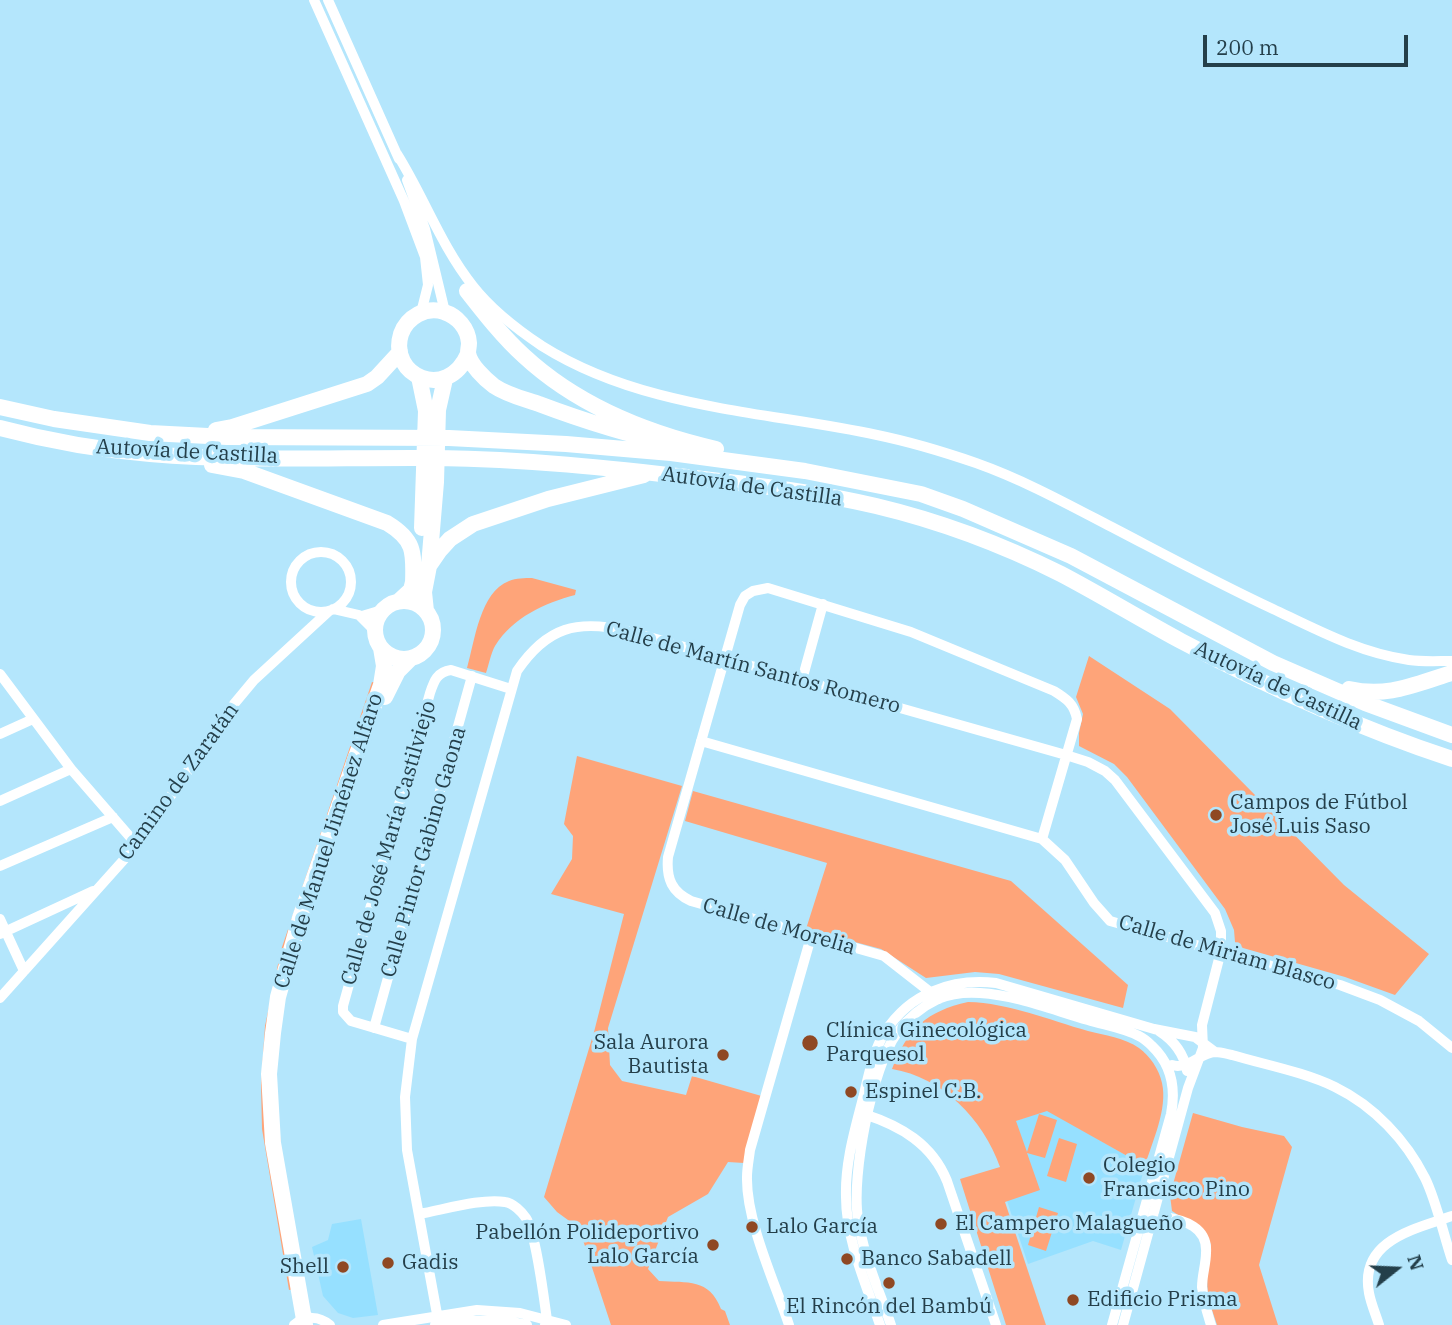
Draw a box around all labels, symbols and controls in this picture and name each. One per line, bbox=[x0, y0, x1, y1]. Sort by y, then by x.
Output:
scale bar bbox=[1207, 21, 1412, 65]
text: 200 m bbox=[1216, 33, 1279, 61]
street label: Autovía de Castilla bbox=[95, 435, 279, 469]
street label: Autovía de Castilla bbox=[660, 462, 844, 512]
street label: Calle de Martín Santos Romero bbox=[603, 617, 903, 719]
street label: Autovía de Castilla bbox=[1190, 636, 1366, 736]
street label: Calle de Manuel Jiménez Alfaro bbox=[269, 690, 389, 992]
street label: Camino de Zaratán bbox=[113, 698, 245, 866]
street label: Calle de José María Castilviejo bbox=[336, 698, 442, 988]
street label: Calle Pintor Gabino Gaona bbox=[376, 724, 472, 980]
place label: Campos de Fútbol José Luis Saso bbox=[1230, 790, 1408, 840]
marker: Campos de Fútbol José Luis Saso bbox=[1208, 807, 1224, 823]
street label: Calle de Morelia bbox=[700, 893, 858, 961]
street label: Calle de Miriam Blasco bbox=[1116, 910, 1338, 996]
place label: Clínica Ginecológica Parquesol bbox=[826, 1018, 1027, 1068]
place label: Sala Aurora Bautista bbox=[594, 1030, 709, 1080]
marker: Clínica Ginecológica Parquesol bbox=[800, 1033, 820, 1053]
marker: Sala Aurora Bautista bbox=[715, 1047, 731, 1063]
place label: Espinel C.B. bbox=[865, 1079, 981, 1105]
marker: Espinel C.B. bbox=[843, 1084, 859, 1100]
place label: Colegio Francisco Pino bbox=[1103, 1153, 1250, 1203]
marker: Colegio Francisco Pino bbox=[1081, 1170, 1097, 1186]
place label: El Campero Malagueño bbox=[955, 1211, 1183, 1237]
place label: Lalo García bbox=[766, 1214, 878, 1240]
marker: El Campero Malagueño bbox=[933, 1216, 949, 1232]
marker: Lalo García bbox=[744, 1219, 760, 1235]
place label: Pabellón Polideportivo Lalo García bbox=[475, 1220, 699, 1270]
north arrow bbox=[1361, 1234, 1431, 1304]
marker: Pabellón Polideportivo Lalo García bbox=[705, 1237, 721, 1253]
place label: Banco Sabadell bbox=[861, 1246, 1012, 1272]
place label: Gadis bbox=[402, 1250, 458, 1276]
marker: Banco Sabadell bbox=[839, 1251, 855, 1267]
text: N bbox=[1402, 1252, 1430, 1273]
place label: Shell bbox=[280, 1254, 329, 1280]
marker: Gadis bbox=[380, 1255, 396, 1271]
marker: Shell bbox=[335, 1259, 351, 1275]
marker: El Rincón del Bambú bbox=[881, 1275, 897, 1291]
place label: Edificio Prisma bbox=[1087, 1287, 1238, 1313]
marker: Edificio Prisma bbox=[1065, 1292, 1081, 1308]
place label: El Rincón del Bambú bbox=[786, 1294, 992, 1320]

